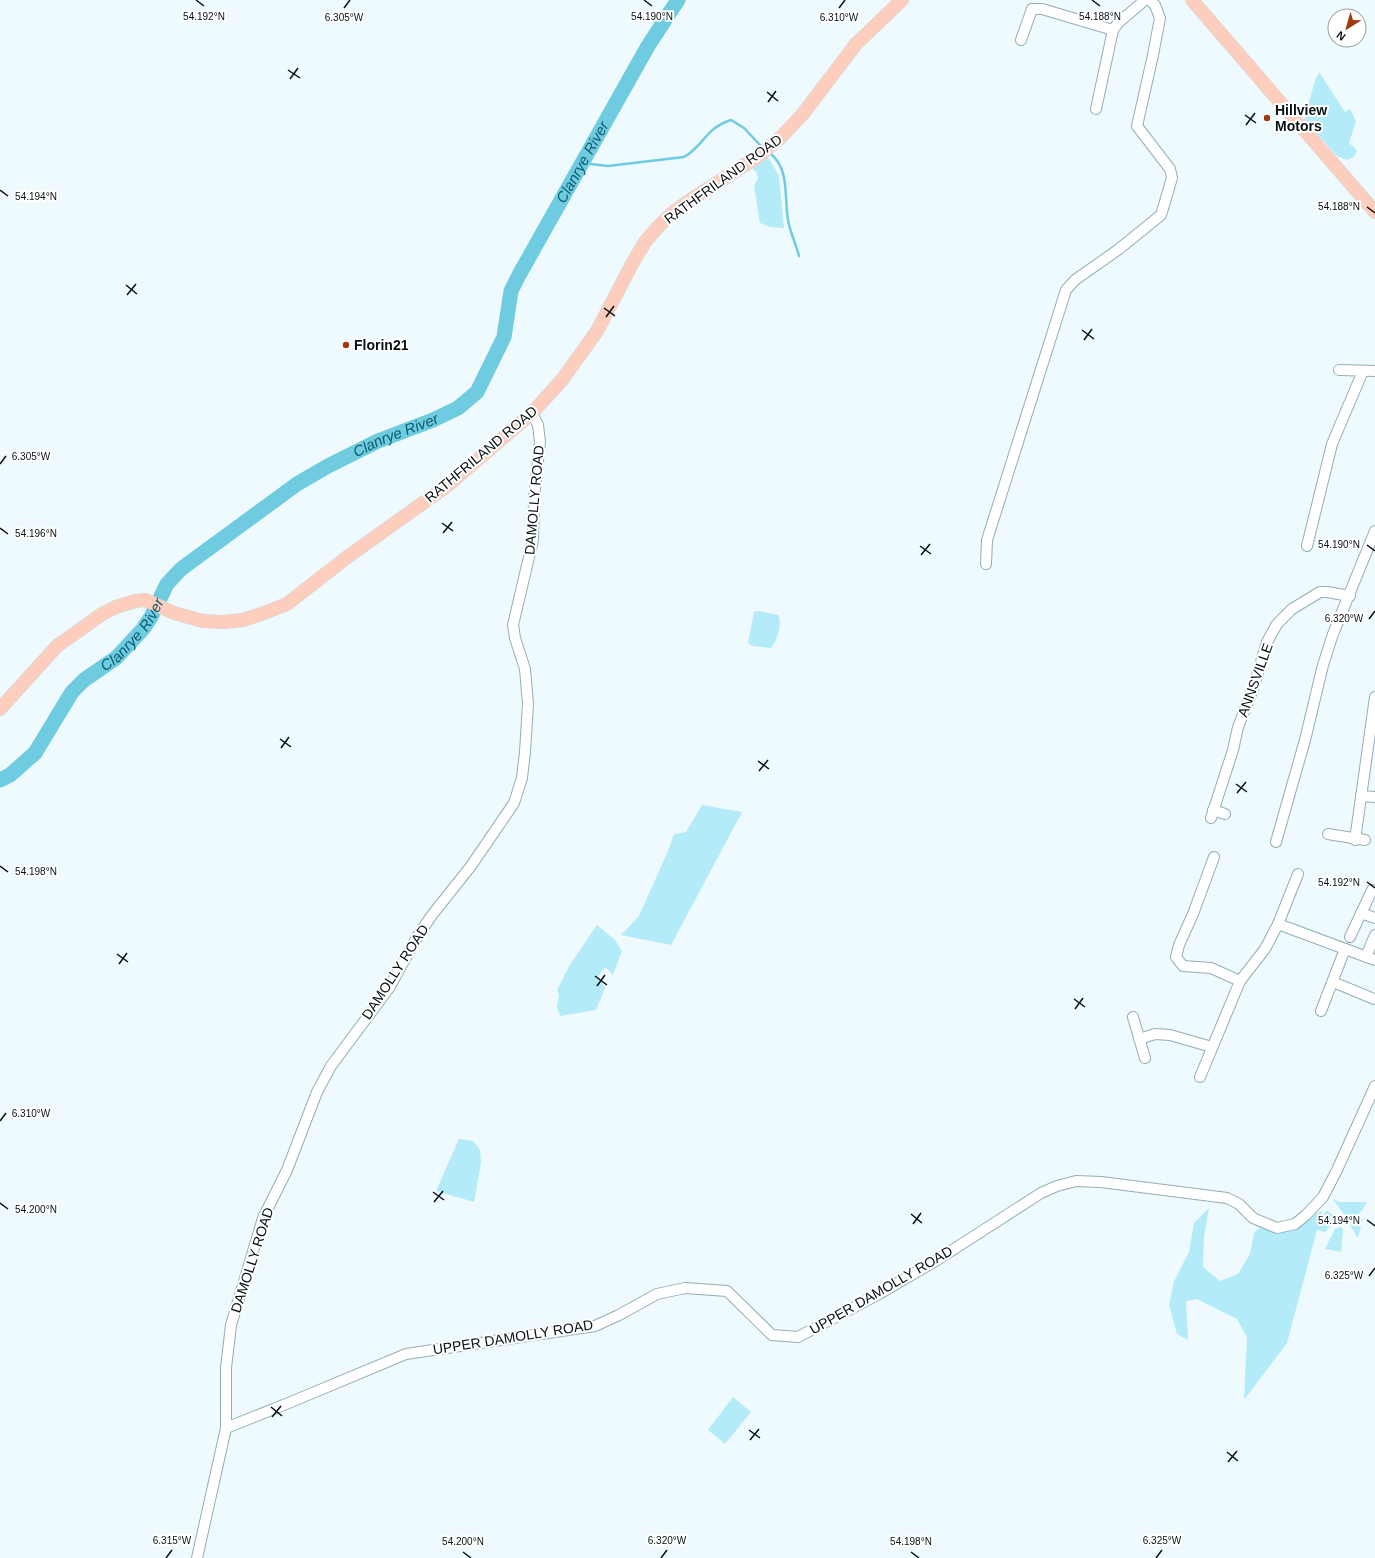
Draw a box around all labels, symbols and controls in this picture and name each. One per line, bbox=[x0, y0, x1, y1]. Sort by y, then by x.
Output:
north arrow bbox=[1327, 8, 1367, 48]
text: 54.192°N bbox=[183, 11, 225, 22]
text: 54.190°N bbox=[631, 11, 673, 22]
text: 54.188°N bbox=[1079, 11, 1121, 22]
text: 6.305°W bbox=[325, 12, 364, 23]
text: 6.310°W bbox=[820, 12, 859, 23]
text: N bbox=[1334, 29, 1348, 43]
place label: Hillview Motors bbox=[1275, 102, 1327, 134]
marker: Hillview Motors bbox=[1262, 113, 1272, 123]
water label: Clanrye River bbox=[552, 117, 612, 206]
street label: RATHFRILAND ROAD bbox=[661, 131, 785, 227]
text: 54.194°N bbox=[15, 191, 57, 202]
text: 54.188°N bbox=[1318, 201, 1360, 212]
place label: Florin21 bbox=[354, 337, 409, 353]
marker: Florin21 bbox=[341, 340, 351, 350]
street label: RATHFRILAND ROAD bbox=[422, 402, 540, 506]
water label: Clanrye River bbox=[350, 409, 442, 460]
street label: DAMOLLY ROAD bbox=[521, 445, 547, 555]
text: 6.305°W bbox=[12, 451, 51, 462]
text: 54.196°N bbox=[15, 528, 57, 539]
text: 54.190°N bbox=[1318, 539, 1360, 550]
water label: Clanrye River bbox=[97, 594, 167, 674]
text: 6.320°W bbox=[1325, 613, 1364, 624]
street label: ANNSVILLE bbox=[1234, 641, 1276, 719]
text: 54.198°N bbox=[15, 866, 57, 877]
text: 54.192°N bbox=[1318, 877, 1360, 888]
street label: DAMOLLY ROAD bbox=[358, 922, 432, 1022]
text: 6.310°W bbox=[12, 1108, 51, 1119]
text: 54.200°N bbox=[15, 1204, 57, 1215]
street label: DAMOLLY ROAD bbox=[227, 1205, 277, 1315]
text: 54.194°N bbox=[1318, 1215, 1360, 1226]
street label: UPPER DAMOLLY ROAD bbox=[807, 1243, 955, 1337]
text: 6.325°W bbox=[1325, 1270, 1364, 1281]
street label: UPPER DAMOLLY ROAD bbox=[432, 1316, 594, 1358]
text: 6.315°W bbox=[153, 1535, 192, 1546]
text: 6.320°W bbox=[648, 1535, 687, 1546]
text: 6.325°W bbox=[1143, 1535, 1182, 1546]
text: 54.200°N bbox=[442, 1536, 484, 1547]
text: 54.198°N bbox=[890, 1536, 932, 1547]

